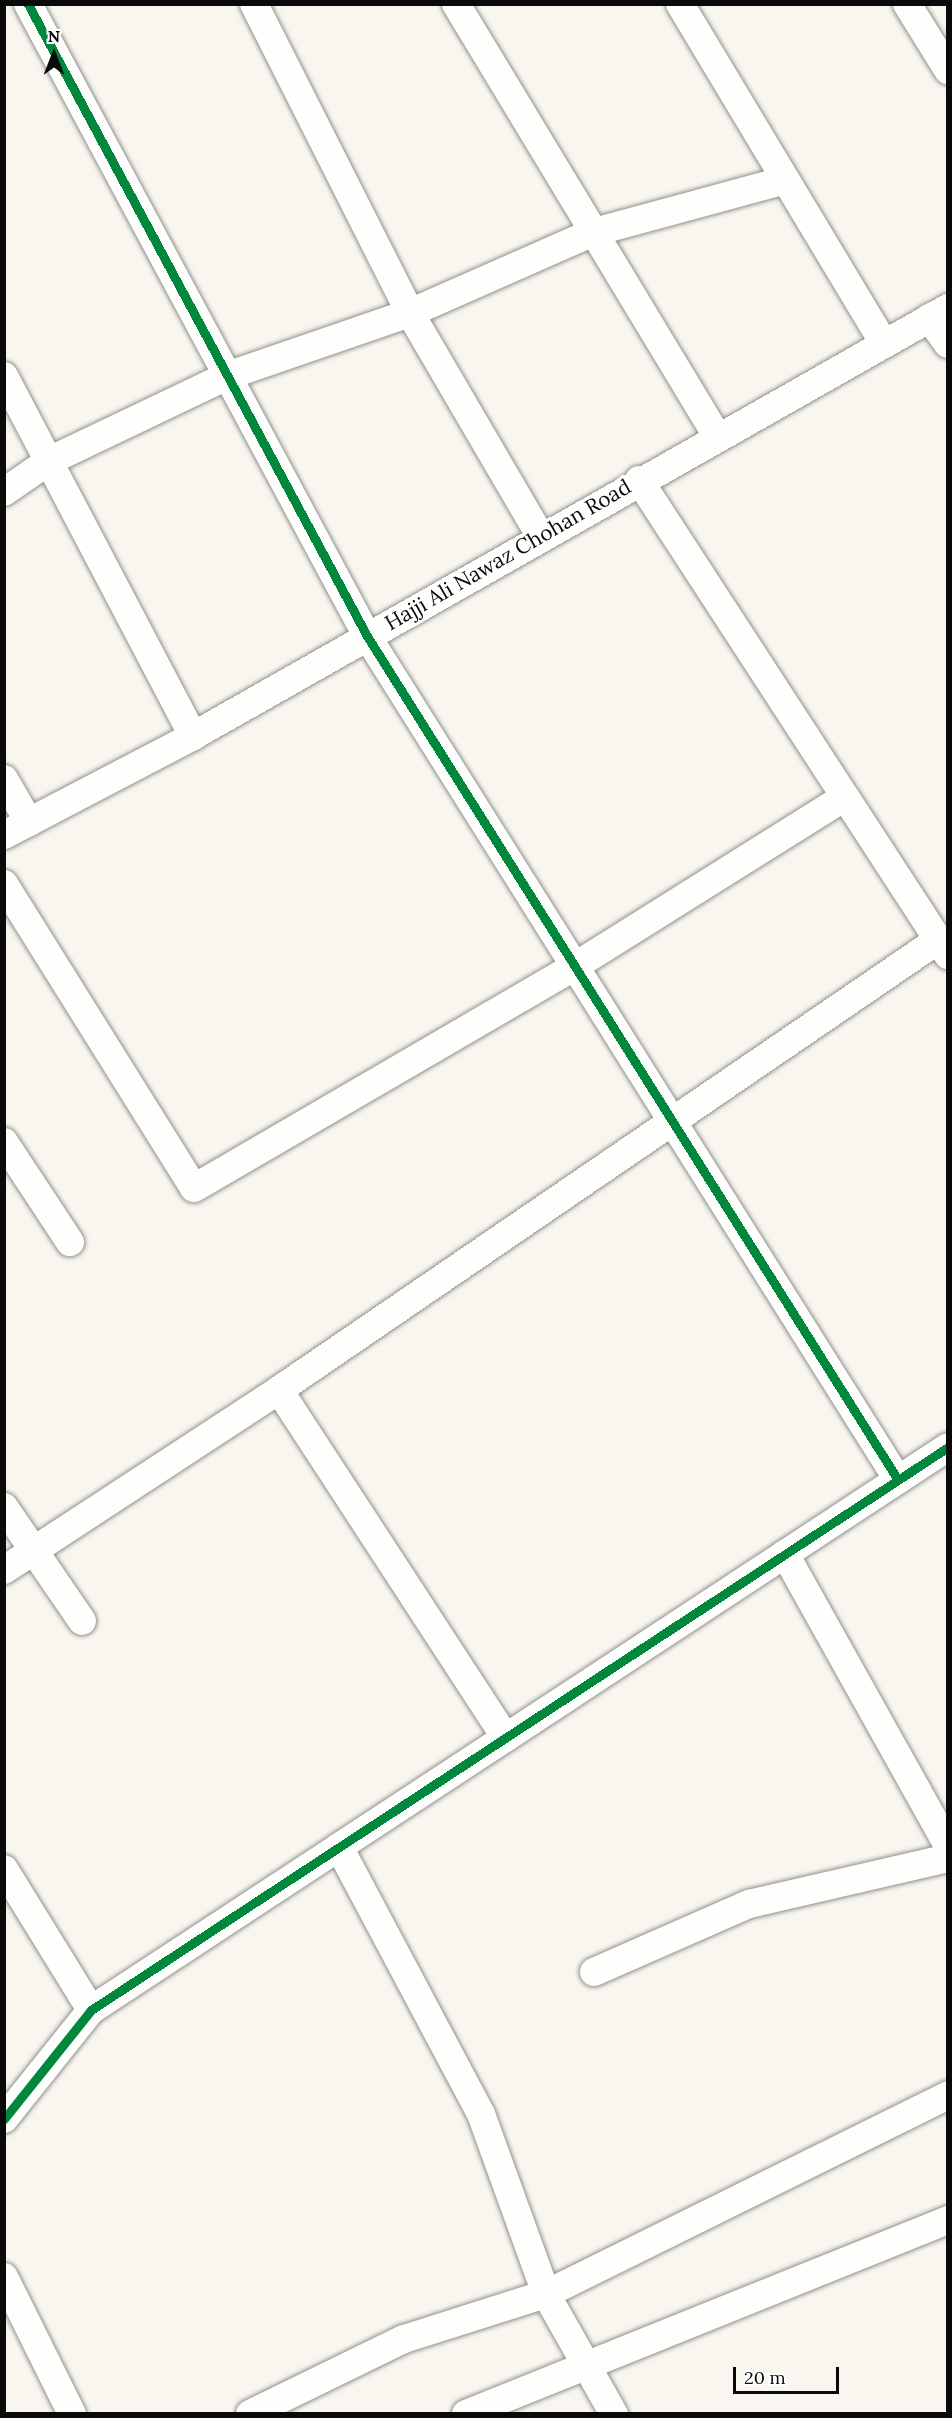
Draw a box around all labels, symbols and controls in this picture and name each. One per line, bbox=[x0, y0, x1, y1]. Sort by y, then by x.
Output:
north arrow bbox=[24, 24, 84, 84]
text: N bbox=[48, 26, 60, 46]
street label: Hajji Ali Nawaz Chohan Road bbox=[381, 474, 635, 636]
scale bar bbox=[736, 2355, 842, 2393]
text: 20 m bbox=[744, 2366, 786, 2389]

